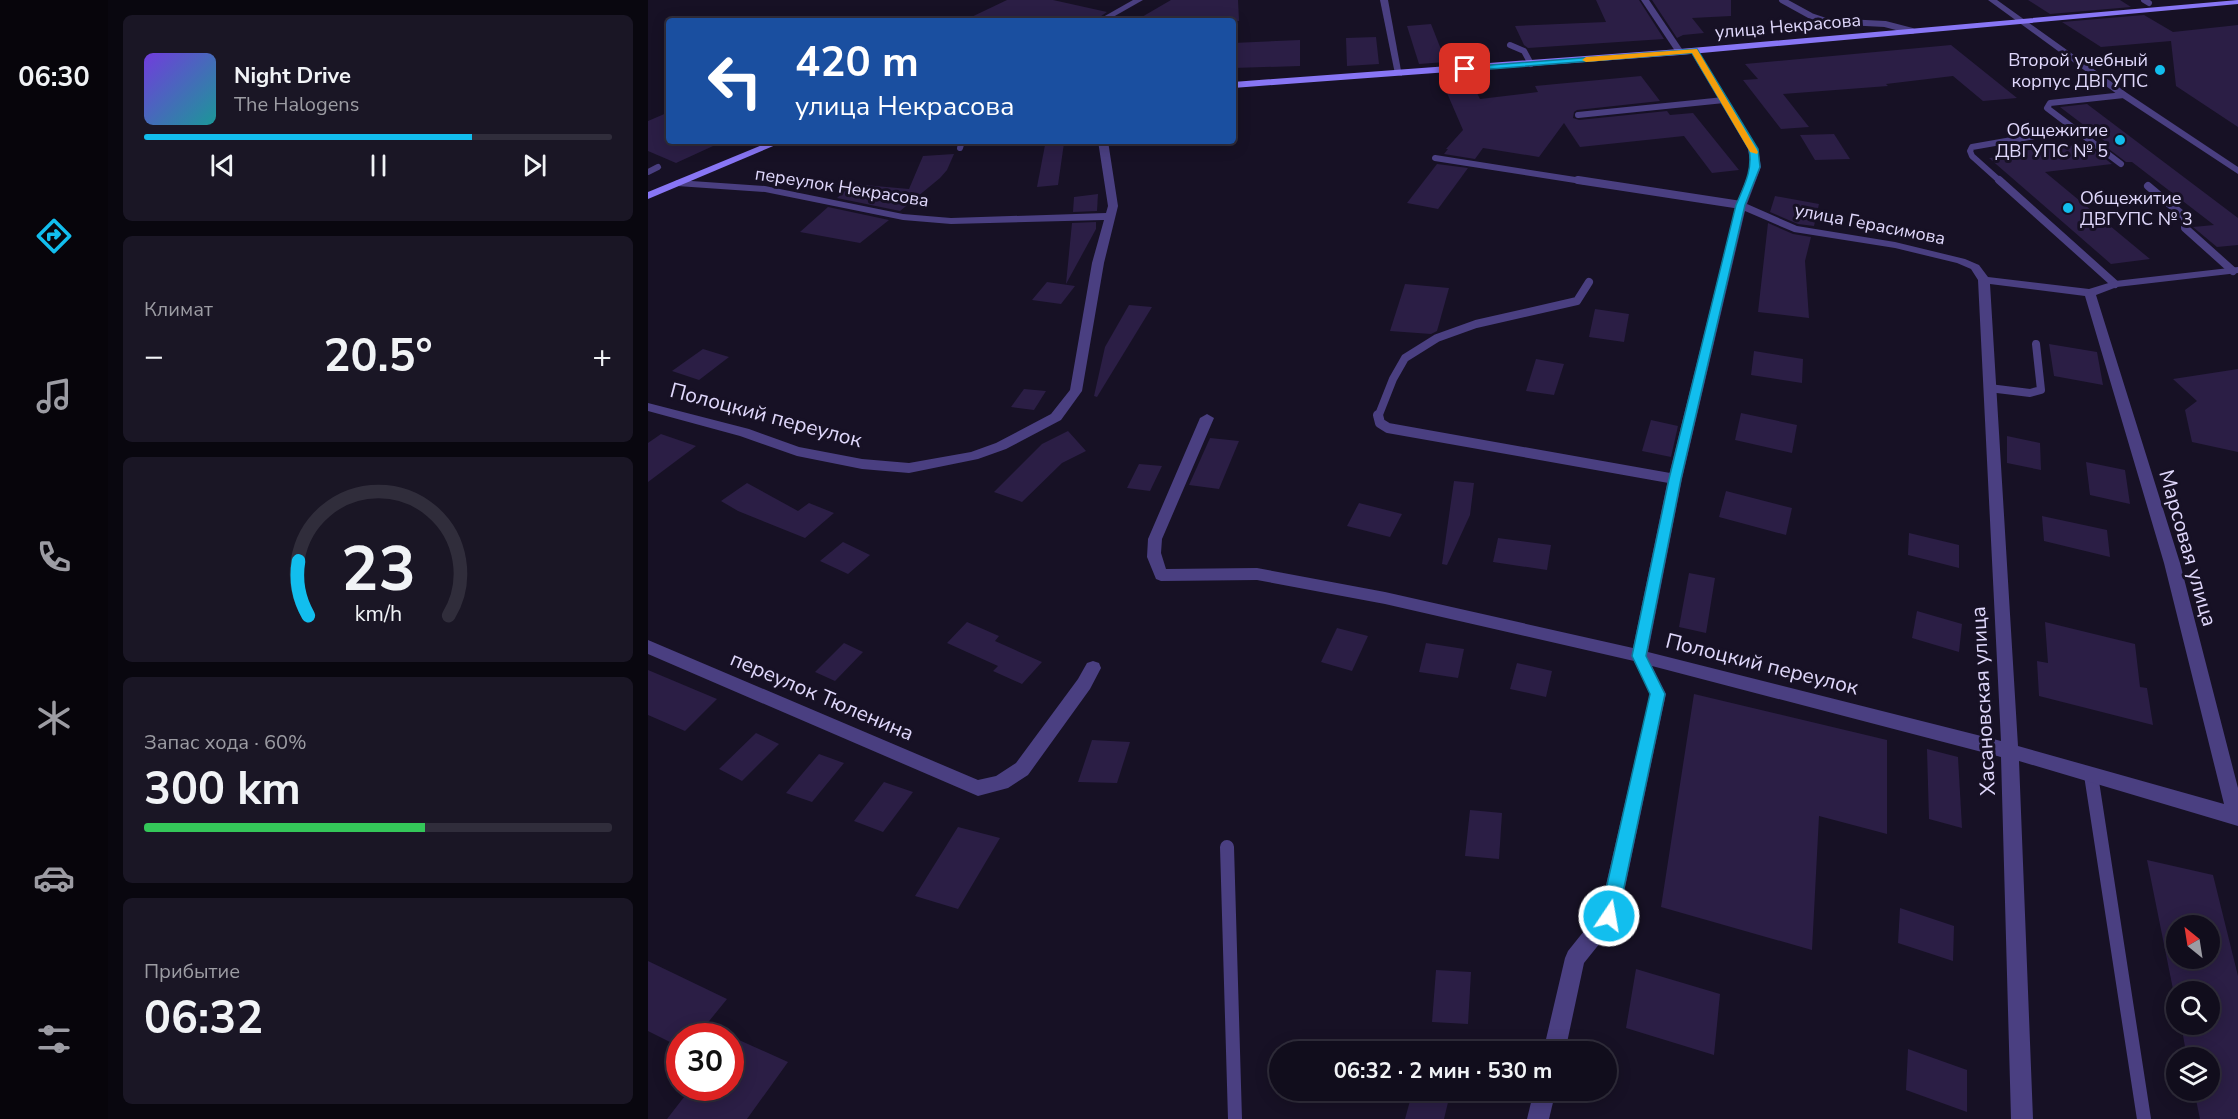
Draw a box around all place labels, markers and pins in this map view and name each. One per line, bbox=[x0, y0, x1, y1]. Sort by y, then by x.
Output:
pin bbox=[1439, 43, 1490, 94]
place label: Второй учебный корпус ДВГУПС bbox=[2008, 48, 2148, 93]
marker: Второй учебный корпус ДВГУПС bbox=[2153, 63, 2167, 77]
place label: Общежитие ДВГУПС № 5 bbox=[1995, 118, 2108, 163]
marker: Общежитие ДВГУПС № 5 bbox=[2113, 133, 2127, 147]
place label: Общежитие ДВГУПС № 3 bbox=[2080, 186, 2193, 231]
marker: Общежитие ДВГУПС № 3 bbox=[2061, 201, 2075, 215]

